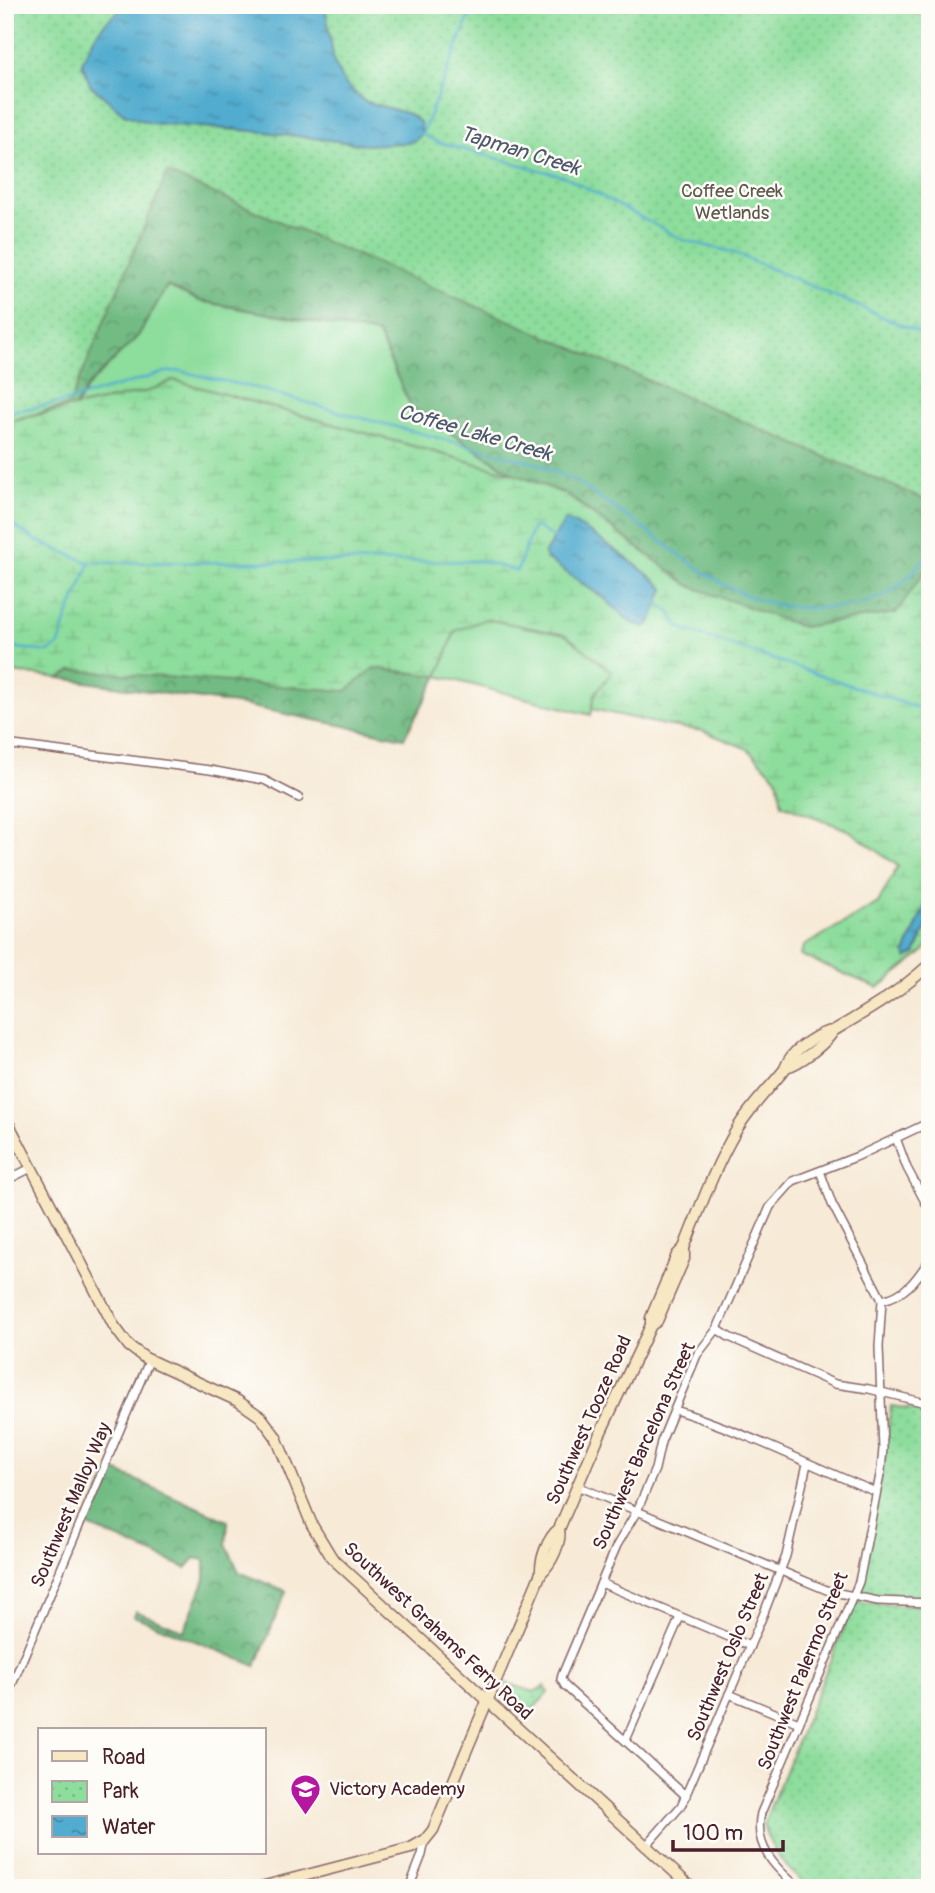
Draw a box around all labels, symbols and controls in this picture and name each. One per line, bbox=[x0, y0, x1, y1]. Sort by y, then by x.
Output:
water label: Tapman Creek bbox=[457, 120, 585, 183]
park label: Coffee Creek Wetlands bbox=[681, 179, 783, 225]
water label: Coffee Lake Creek bbox=[395, 398, 557, 468]
street label: Southwest Tooze Road bbox=[541, 1332, 637, 1508]
street label: Southwest Barcelona Street bbox=[587, 1338, 701, 1554]
street label: Southwest Malloy Way bbox=[25, 1419, 117, 1591]
street label: Southwest Grahams Ferry Road bbox=[338, 1537, 538, 1725]
street label: Southwest Palermo Street bbox=[752, 1568, 854, 1774]
street label: Southwest Oslo Street bbox=[682, 1569, 775, 1745]
legend bbox=[38, 1728, 266, 1854]
text: Road bbox=[102, 1744, 146, 1771]
school or university icon: Victory Academy bbox=[289, 1772, 323, 1816]
place label: Victory Academy bbox=[329, 1777, 465, 1801]
text: Park bbox=[102, 1778, 139, 1805]
scale bar bbox=[673, 1809, 783, 1853]
text: Water bbox=[102, 1814, 156, 1841]
text: 100 m bbox=[683, 1820, 743, 1847]

